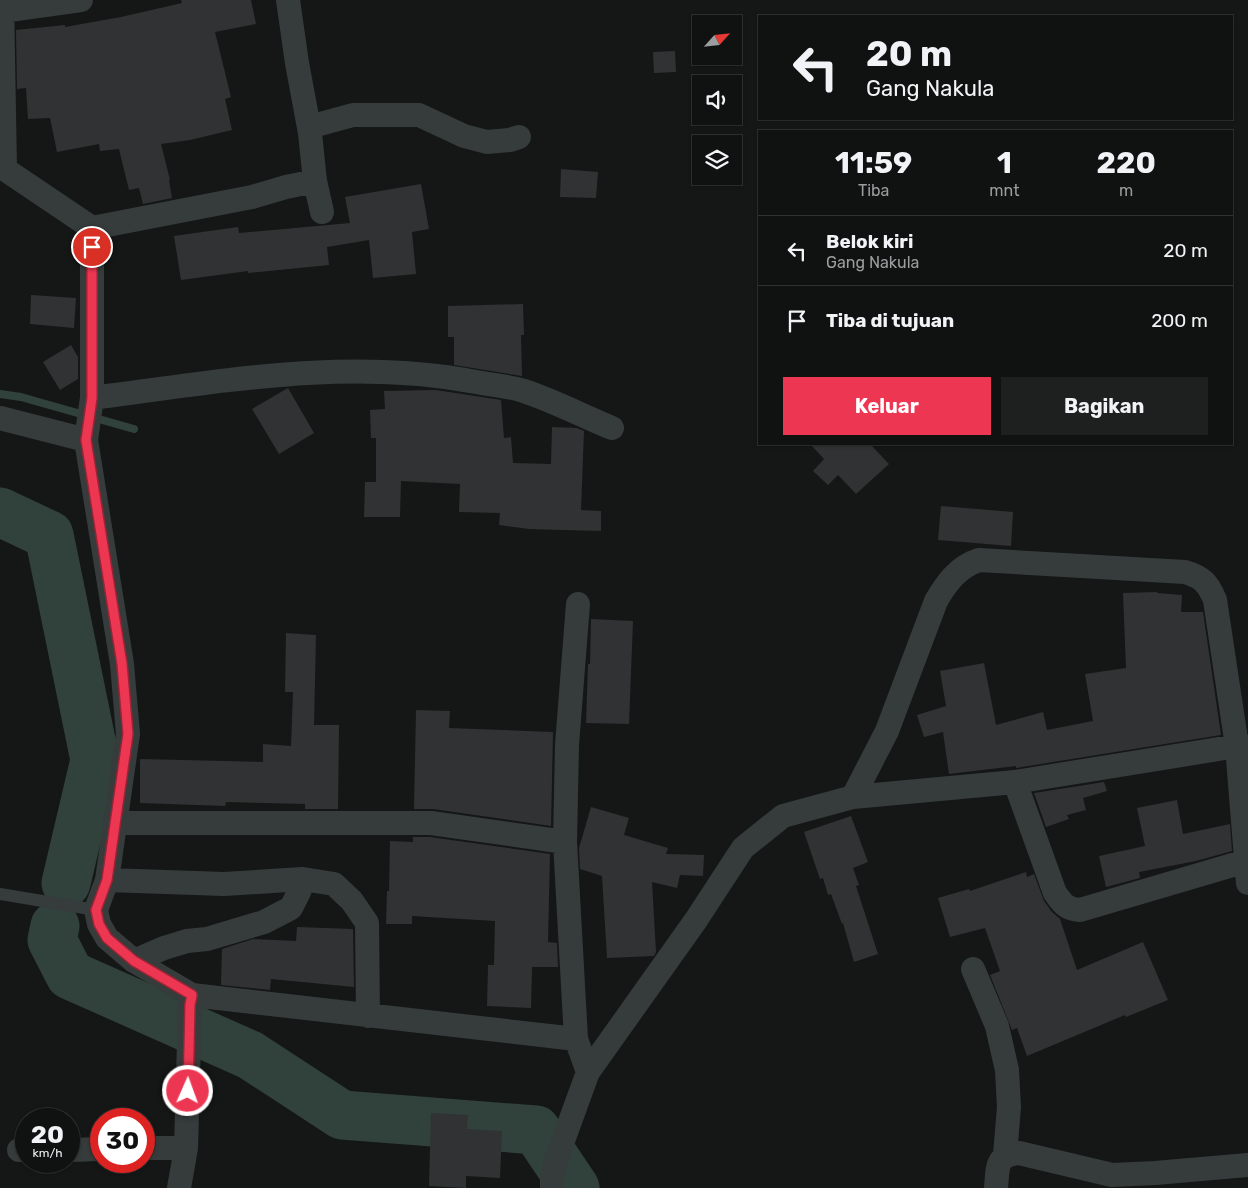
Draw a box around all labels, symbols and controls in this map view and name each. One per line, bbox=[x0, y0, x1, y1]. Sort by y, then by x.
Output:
north arrow bbox=[692, 15, 742, 65]
map controls bbox=[692, 15, 742, 185]
text: 20 m bbox=[866, 33, 952, 75]
icon: left bbox=[783, 35, 848, 100]
button: sound bbox=[692, 75, 742, 125]
text: Gang Nakula bbox=[866, 75, 995, 102]
button: layers bbox=[692, 135, 742, 185]
text: 11:59 bbox=[835, 145, 912, 181]
text: 1 bbox=[997, 145, 1012, 181]
text: 220 bbox=[1097, 145, 1156, 181]
text: Tiba bbox=[858, 181, 889, 200]
text: mnt bbox=[989, 181, 1019, 200]
text: m bbox=[1119, 181, 1133, 200]
pin bbox=[71, 226, 113, 268]
text: Belok kiri bbox=[826, 230, 913, 253]
icon: arrive bbox=[78, 233, 106, 261]
icon: left bbox=[783, 237, 811, 265]
text: 20 m bbox=[1163, 239, 1208, 262]
text: Gang Nakula bbox=[826, 253, 919, 272]
icon: arrive bbox=[783, 307, 811, 335]
text: Tiba di tujuan bbox=[826, 309, 954, 332]
text: 200 m bbox=[1151, 309, 1208, 332]
button: Keluar bbox=[783, 377, 991, 435]
button: Bagikan bbox=[1001, 377, 1208, 435]
position arrow bbox=[161, 1064, 213, 1116]
speed limit sign: 30 bbox=[90, 1108, 155, 1173]
text: 20 bbox=[31, 1120, 64, 1149]
text: km/h bbox=[33, 1146, 62, 1160]

